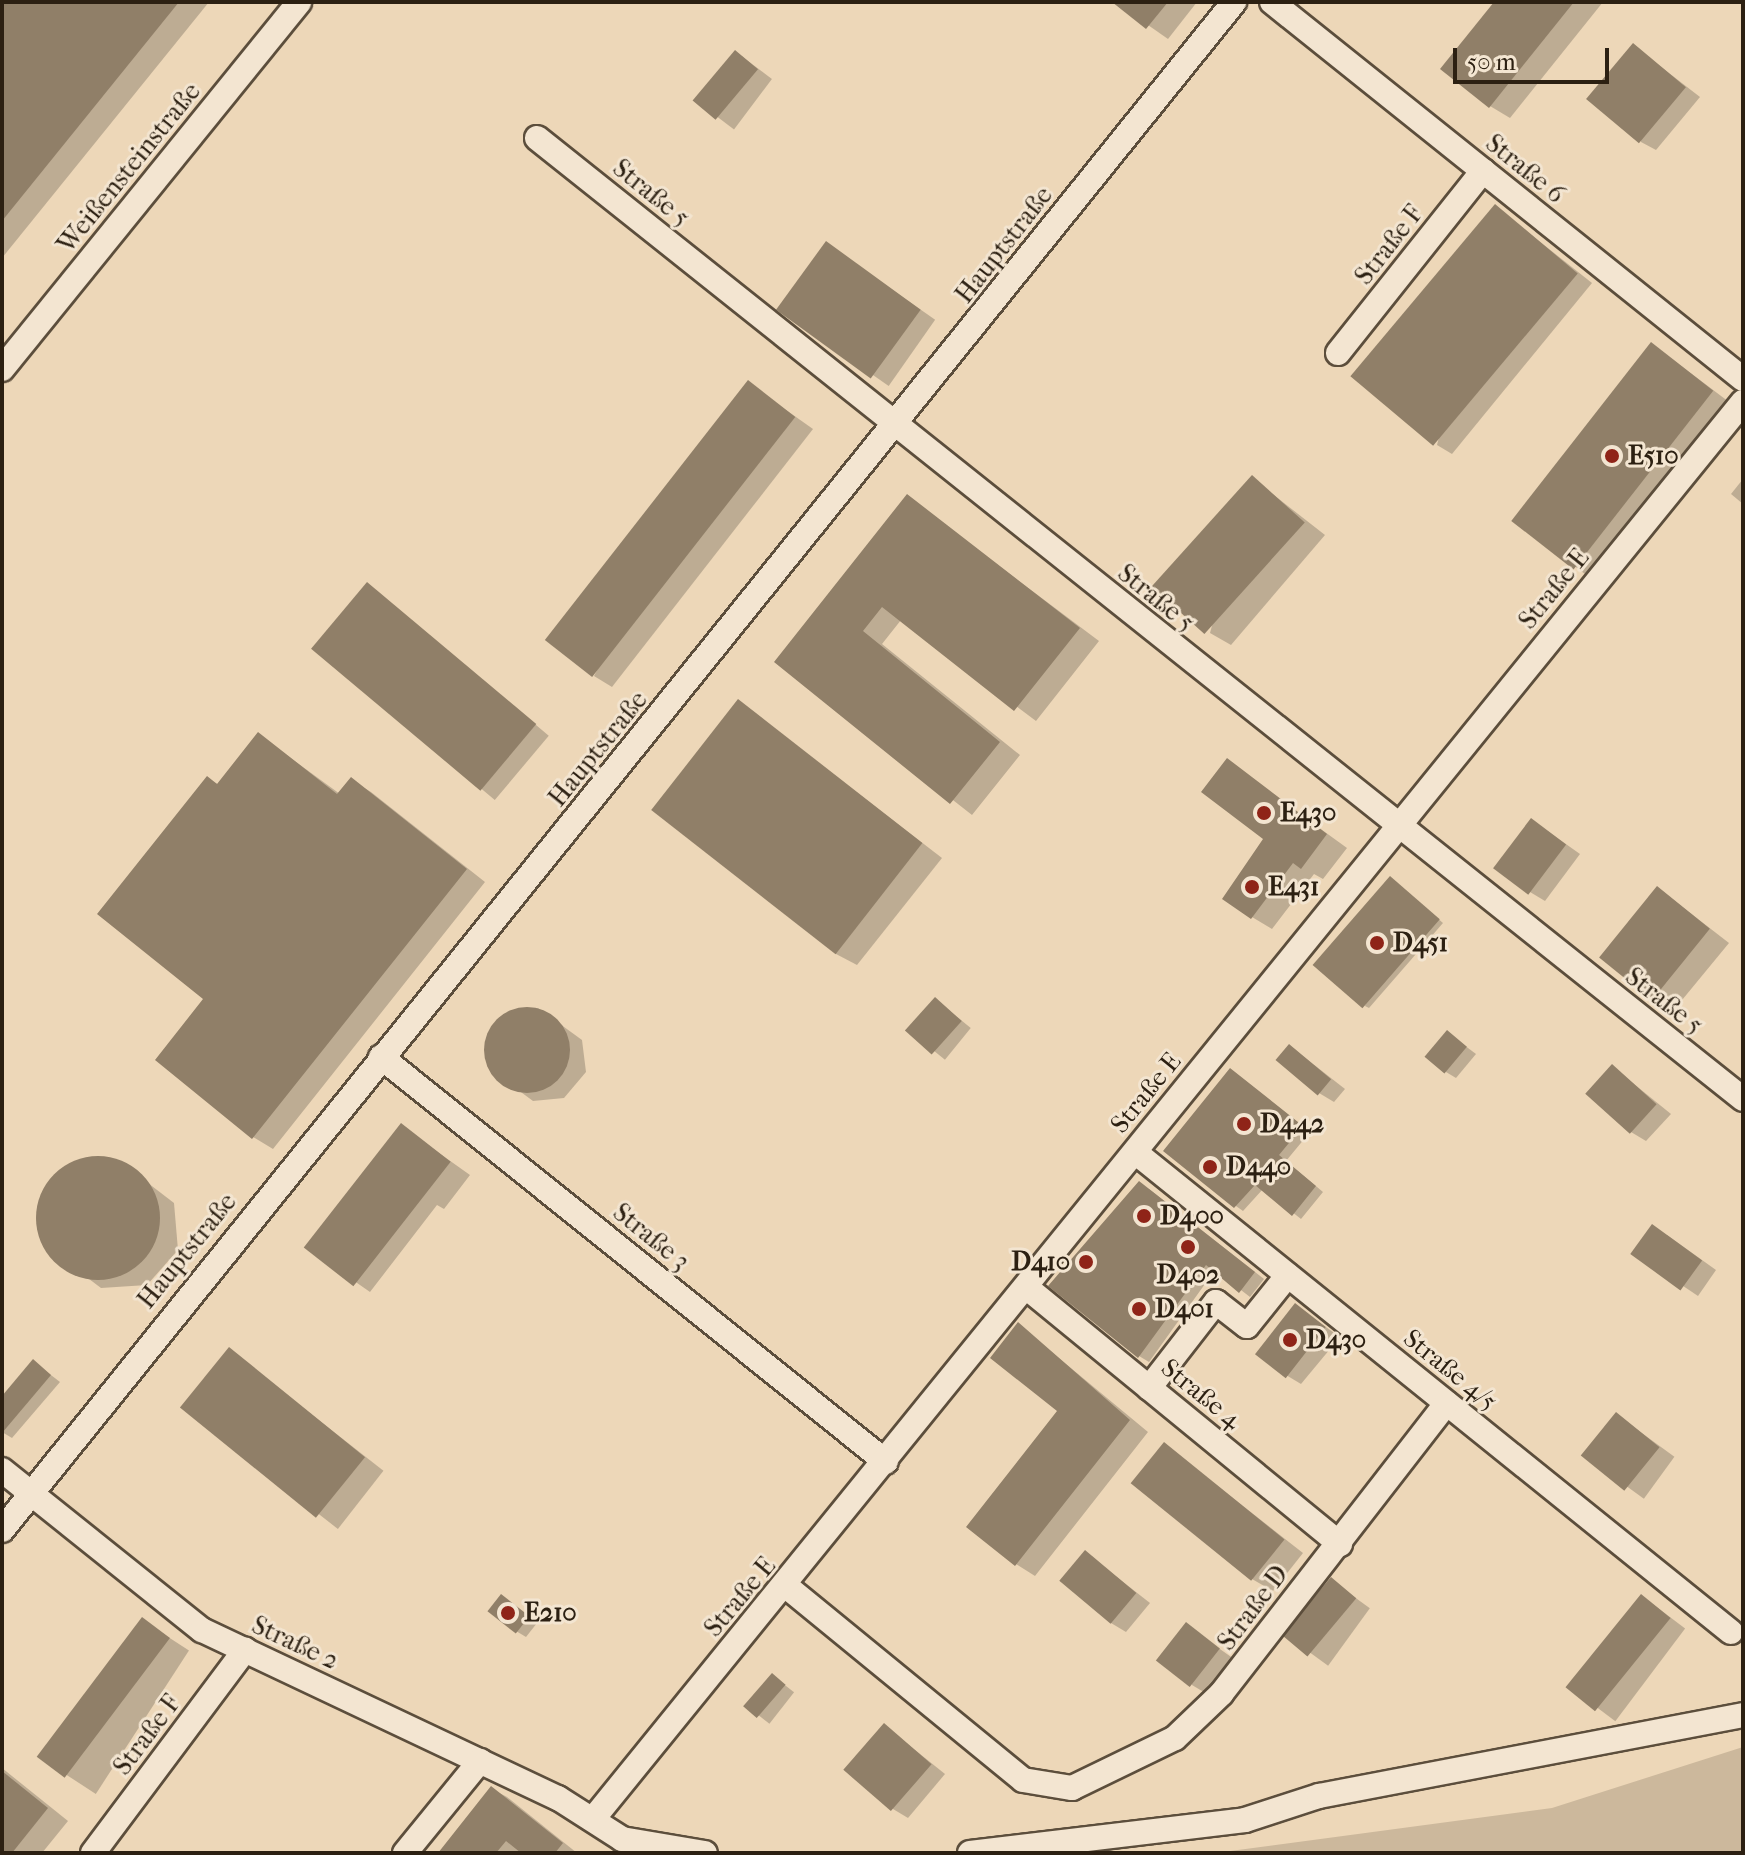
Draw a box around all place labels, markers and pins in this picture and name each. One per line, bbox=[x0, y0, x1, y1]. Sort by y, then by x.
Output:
place label: E510 bbox=[1628, 440, 1679, 472]
marker: E510 bbox=[1603, 447, 1621, 465]
place label: E430 bbox=[1280, 797, 1336, 829]
marker: E430 bbox=[1255, 804, 1273, 822]
place label: E431 bbox=[1268, 871, 1319, 903]
marker: E431 bbox=[1243, 878, 1261, 896]
place label: D451 bbox=[1393, 927, 1448, 959]
marker: D451 bbox=[1368, 934, 1386, 952]
place label: D442 bbox=[1260, 1108, 1324, 1140]
marker: D442 bbox=[1235, 1115, 1253, 1133]
place label: D440 bbox=[1226, 1151, 1291, 1183]
marker: D440 bbox=[1201, 1158, 1219, 1176]
place label: D400 bbox=[1160, 1200, 1224, 1232]
marker: D400 bbox=[1135, 1207, 1153, 1225]
marker: D402 bbox=[1179, 1238, 1197, 1256]
place label: D410 bbox=[1011, 1246, 1070, 1278]
marker: D410 bbox=[1077, 1253, 1095, 1271]
place label: D402 bbox=[1157, 1259, 1219, 1291]
place label: D401 bbox=[1155, 1293, 1214, 1325]
marker: D401 bbox=[1130, 1300, 1148, 1318]
place label: D430 bbox=[1306, 1324, 1366, 1356]
marker: D430 bbox=[1281, 1331, 1299, 1349]
place label: E210 bbox=[524, 1597, 577, 1629]
marker: E210 bbox=[499, 1604, 517, 1622]

